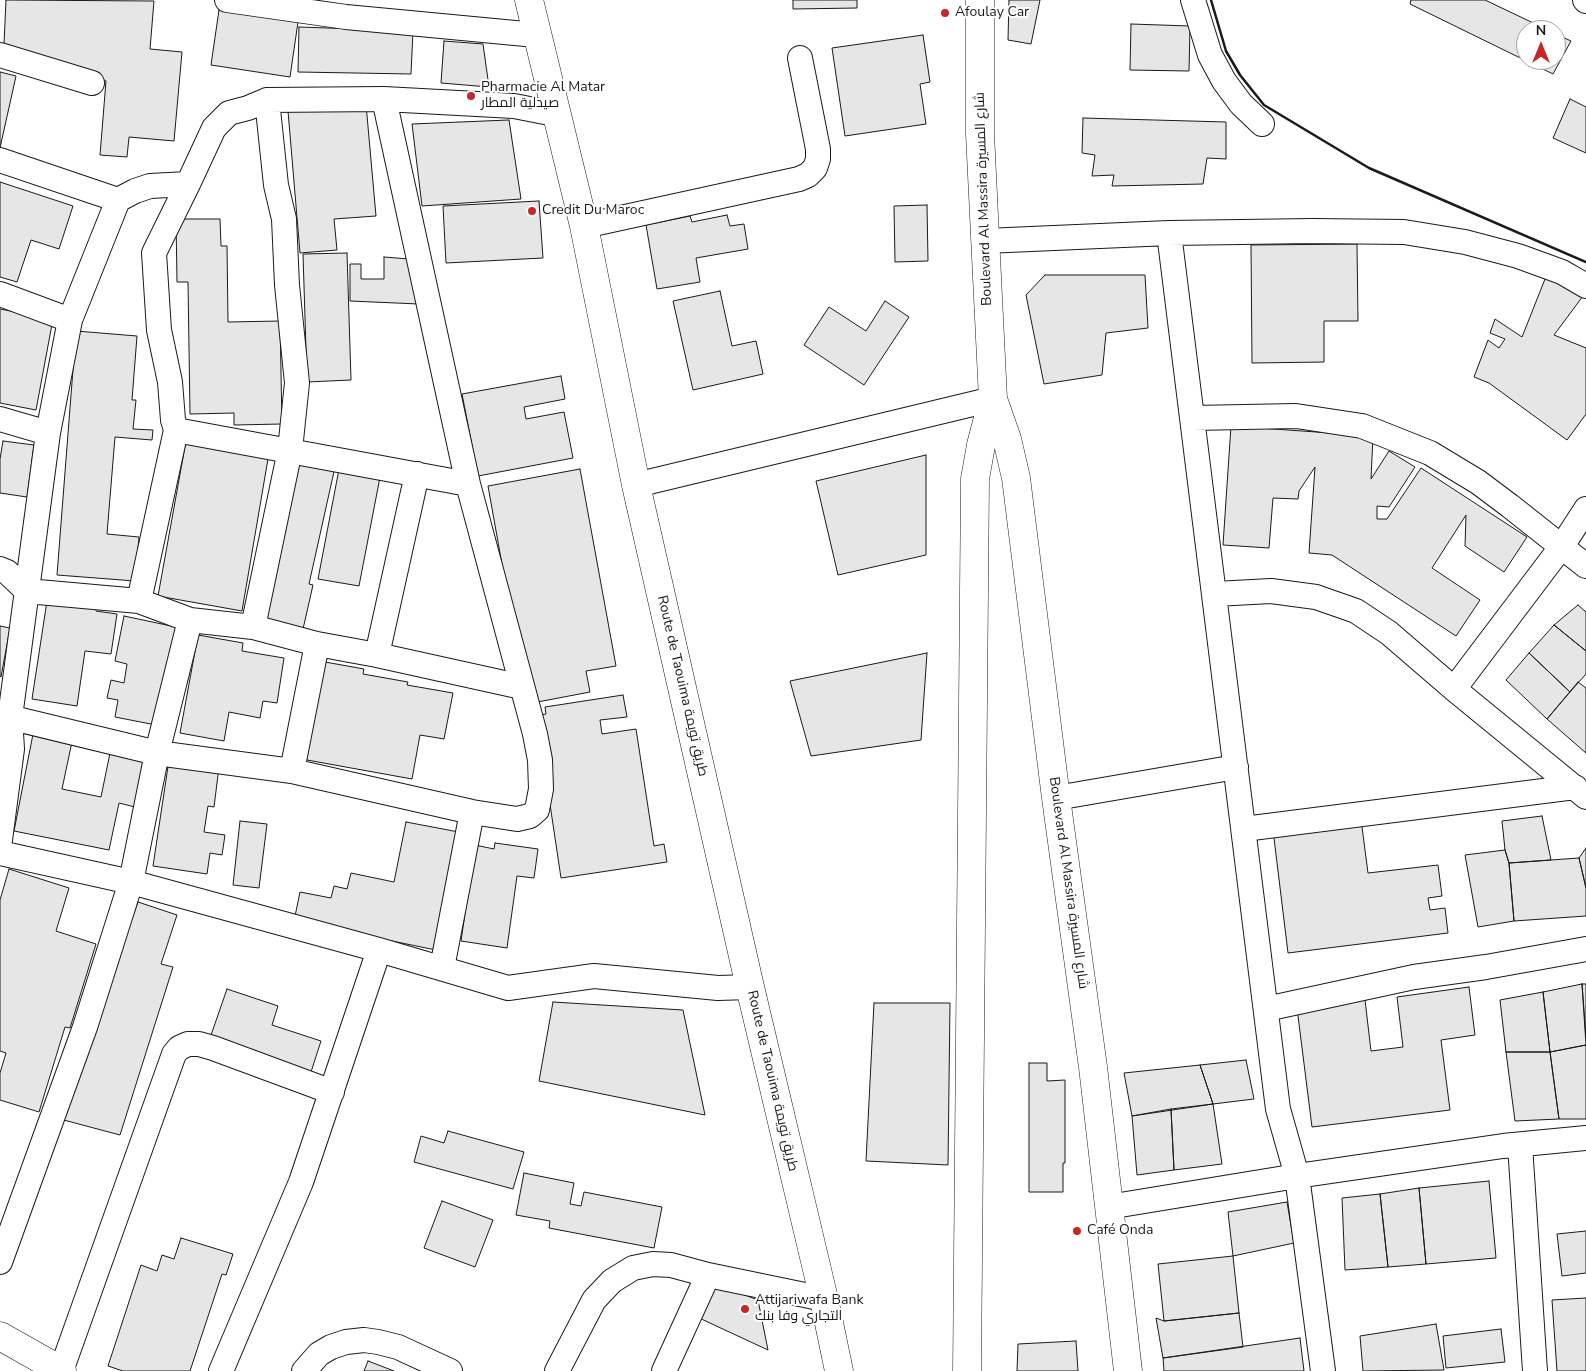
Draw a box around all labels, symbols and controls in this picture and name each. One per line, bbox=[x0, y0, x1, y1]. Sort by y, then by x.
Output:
place label: Afoulay Car bbox=[955, 5, 1029, 21]
marker: Afoulay Car bbox=[939, 7, 951, 19]
north arrow bbox=[1516, 20, 1566, 70]
text: N bbox=[1536, 21, 1546, 40]
place label: Pharmacie Al Matar صيدلية المطار bbox=[481, 80, 605, 112]
marker: Pharmacie Al Matar صيدلية المطار bbox=[465, 90, 477, 102]
street label: Boulevard Al Massira شارع المسيرة bbox=[972, 92, 996, 306]
place label: Credit Du Maroc bbox=[542, 203, 644, 219]
marker: Credit Du Maroc bbox=[526, 205, 538, 217]
street label: Route de Taouima طريق تويمة bbox=[653, 594, 711, 778]
street label: Boulevard Al Massira شارع المسيرة bbox=[1045, 776, 1091, 990]
street label: Route de Taouima طريق تويمة bbox=[743, 989, 801, 1173]
place label: Café Onda bbox=[1087, 1223, 1153, 1239]
marker: Café Onda bbox=[1071, 1225, 1083, 1237]
place label: Attijariwafa Bank التجاري وفا بنك bbox=[755, 1293, 863, 1325]
marker: Attijariwafa Bank التجاري وفا بنك bbox=[739, 1303, 751, 1315]

